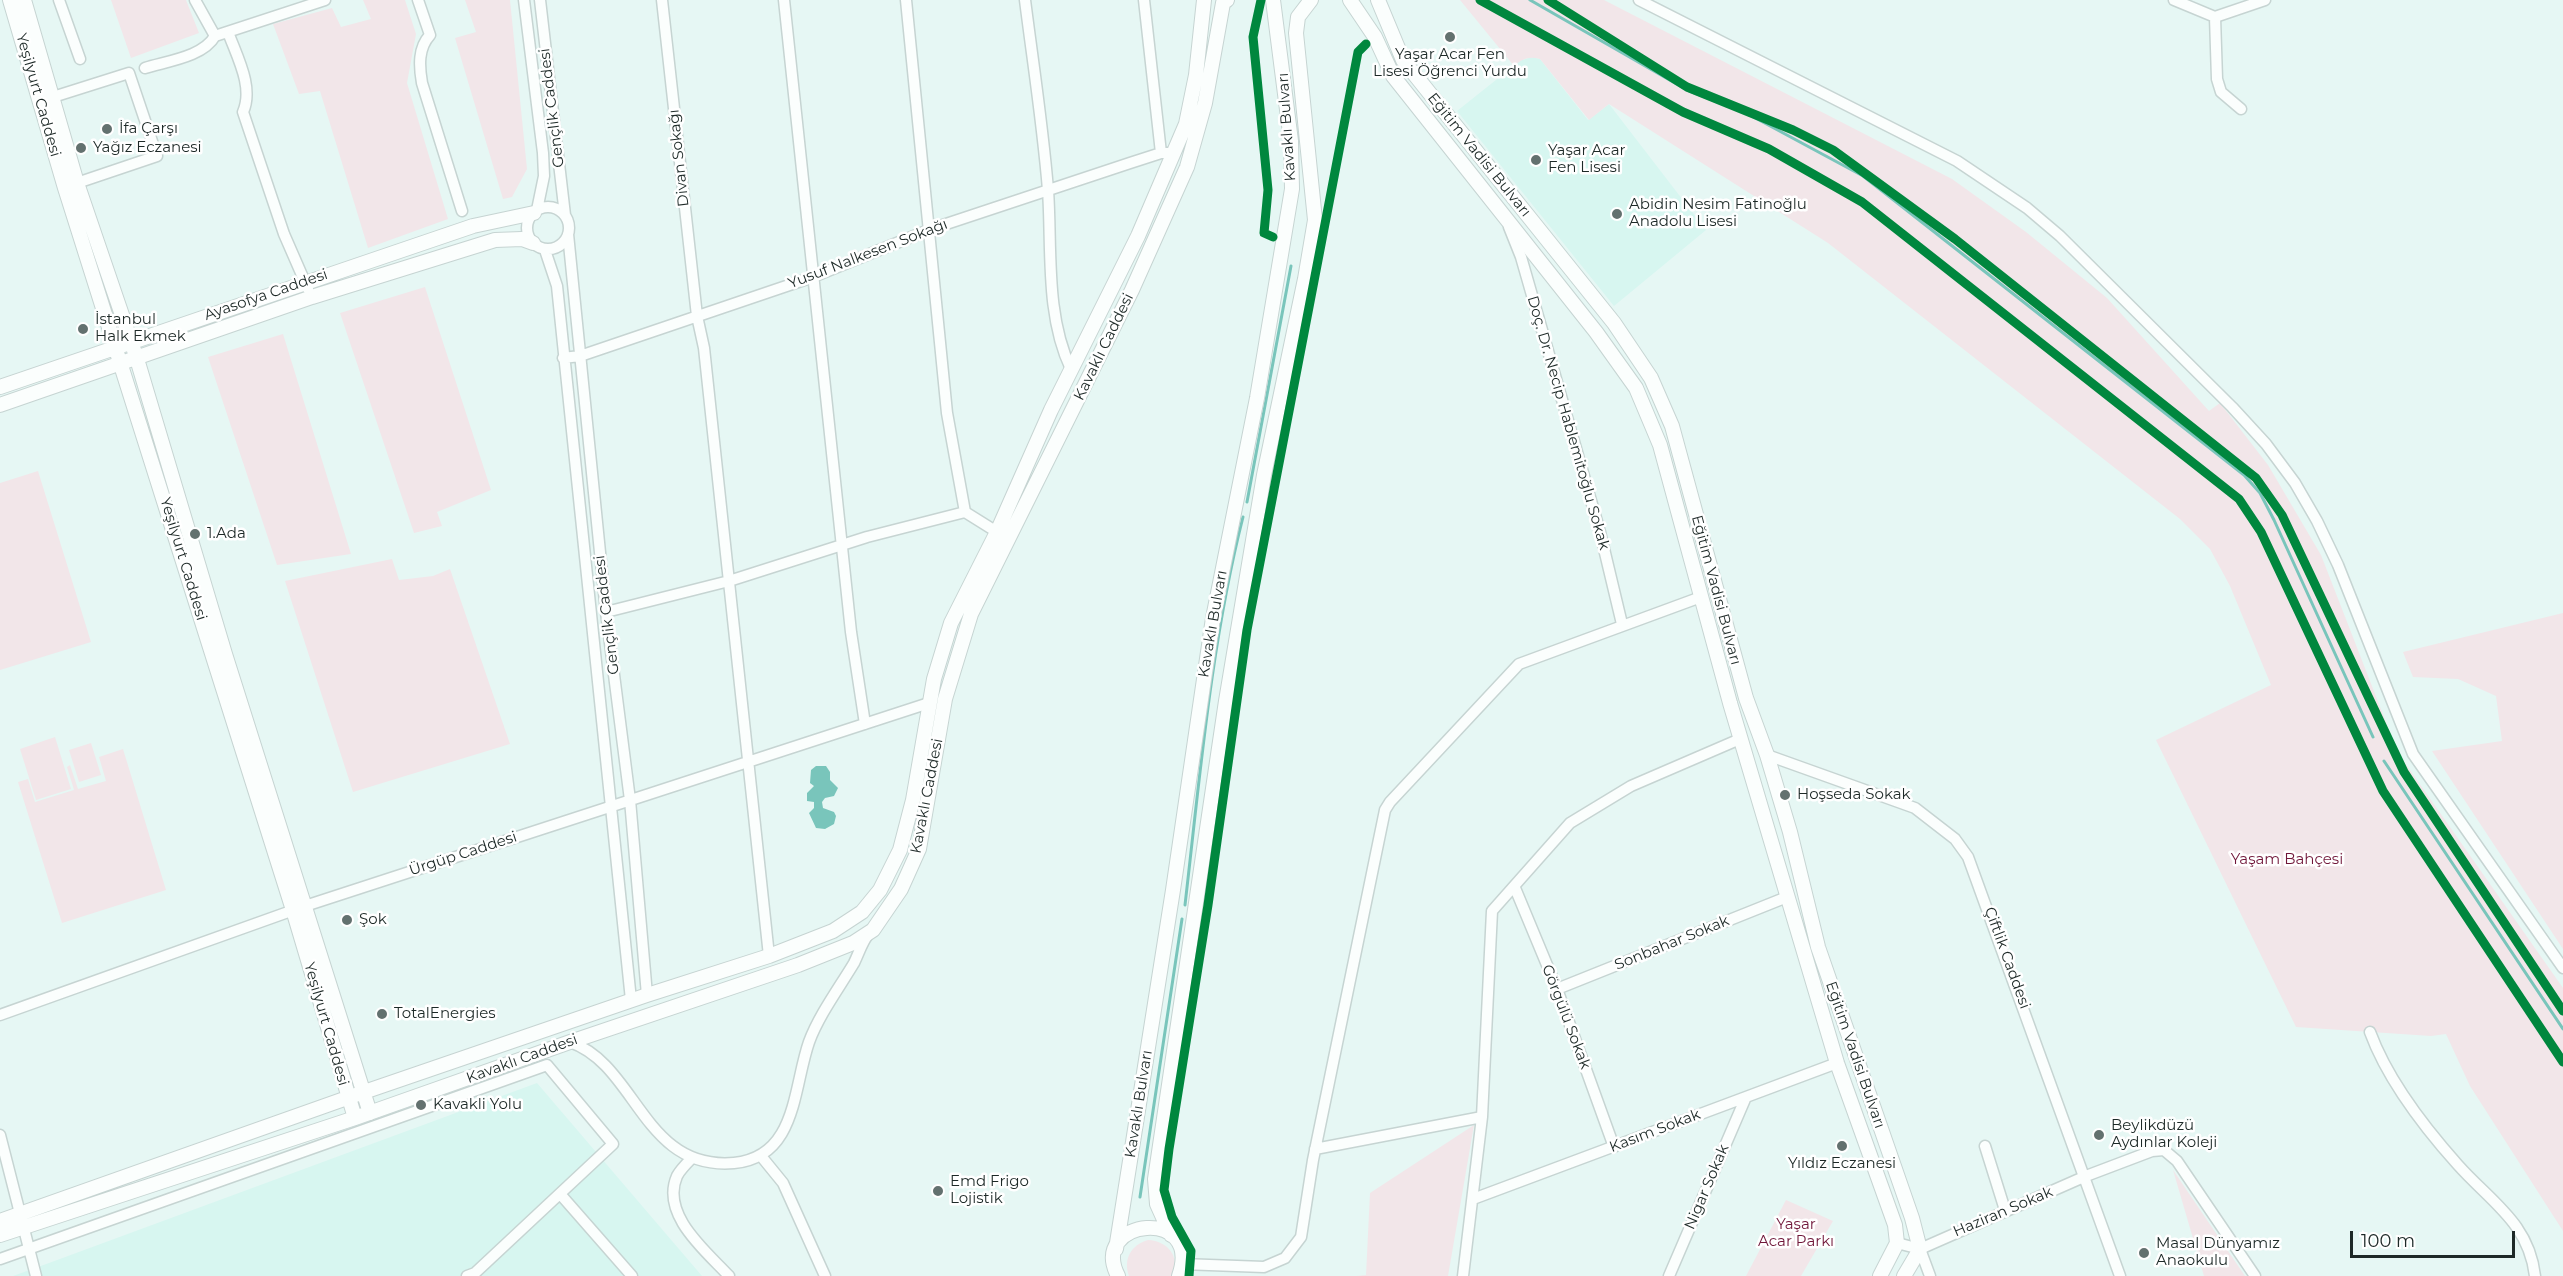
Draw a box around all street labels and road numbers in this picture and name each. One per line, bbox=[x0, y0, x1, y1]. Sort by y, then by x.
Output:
street label: Yeşilyurt Caddesi bbox=[12, 31, 64, 159]
street label: Gençlik Caddesi bbox=[536, 47, 568, 169]
street label: Kavaklı Bulvarı bbox=[1274, 72, 1300, 182]
street label: Eğitim Vadisi Bulvarı bbox=[1424, 89, 1534, 221]
street label: Divan Sokağı bbox=[665, 108, 693, 208]
street label: Yusuf Nalkesen Sokağı bbox=[786, 215, 950, 293]
street label: Ayasofya Caddesi bbox=[202, 265, 330, 325]
street label: Kavaklı Caddesi bbox=[1070, 291, 1138, 403]
street label: Doç. Dr. Necip Hablemitoğlu Sokak bbox=[1523, 294, 1613, 552]
street label: Yeşilyurt Caddesi bbox=[156, 495, 210, 623]
street label: Eğitim Vadisi Bulvarı bbox=[1687, 513, 1745, 667]
street label: Gençlik Caddesi bbox=[591, 554, 623, 676]
street label: Kavaklı Bulvarı bbox=[1195, 569, 1231, 679]
street label: Kavaklı Caddesi bbox=[907, 737, 947, 855]
street label: Ürgüp Caddesi bbox=[407, 828, 519, 880]
street label: Çiftlik Caddesi bbox=[1980, 905, 2034, 1011]
street label: Sonbahar Sokak bbox=[1612, 912, 1732, 974]
street label: Yeşilyurt Caddesi bbox=[300, 960, 352, 1088]
street label: Görgülü Sokak bbox=[1538, 962, 1594, 1072]
street label: Eğitim Vadisi Bulvarı bbox=[1821, 979, 1889, 1131]
street label: Kavaklı Caddesi bbox=[464, 1031, 580, 1087]
street label: Kavaklı Bulvarı bbox=[1122, 1049, 1156, 1159]
street label: Kasım Sokak bbox=[1607, 1105, 1703, 1157]
street label: Nigar Sokak bbox=[1681, 1142, 1733, 1232]
street label: Haziran Sokak bbox=[1951, 1183, 2055, 1241]

